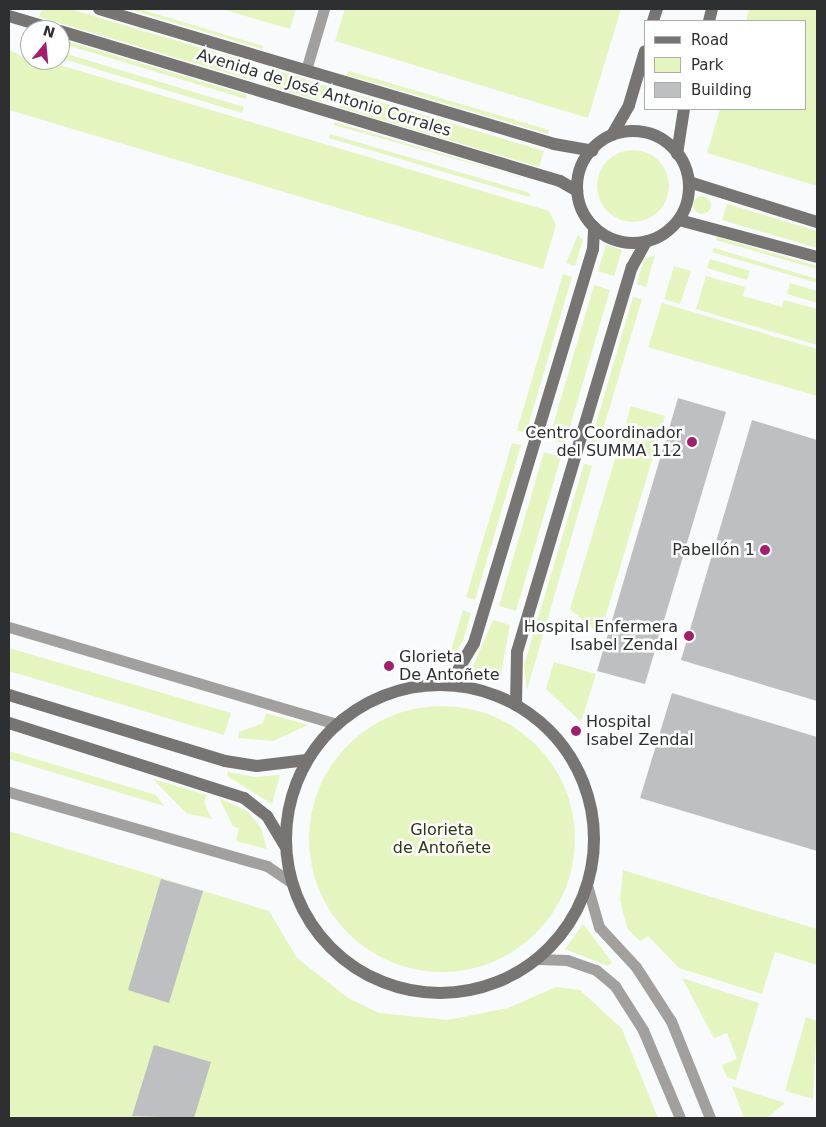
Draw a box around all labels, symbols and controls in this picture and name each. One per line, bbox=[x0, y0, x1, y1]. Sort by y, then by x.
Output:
north arrow bbox=[20, 20, 70, 70]
legend bbox=[644, 20, 806, 110]
text: N bbox=[41, 22, 57, 41]
text: Road bbox=[691, 31, 729, 49]
street label: Avenida de José Antonio Corrales bbox=[195, 45, 453, 141]
text: Park bbox=[691, 56, 723, 74]
text: Building bbox=[691, 81, 752, 99]
place label: Centro Coordinador del SUMMA 112 bbox=[525, 423, 682, 461]
marker: Centro Coordinador del SUMMA 112 bbox=[686, 436, 698, 448]
place label: Pabellón 1 bbox=[672, 540, 755, 560]
marker: Pabellón 1 bbox=[759, 544, 771, 556]
place label: Hospital Enfermera Isabel Zendal bbox=[524, 617, 678, 655]
marker: Hospital Enfermera Isabel Zendal bbox=[682, 629, 696, 643]
place label: Glorieta De Antoñete bbox=[399, 647, 500, 685]
marker: Glorieta De Antoñete bbox=[383, 660, 395, 672]
place label: Hospital Isabel Zendal bbox=[586, 712, 694, 750]
marker: Hospital Isabel Zendal bbox=[570, 725, 582, 737]
park label: Glorieta de Antoñete bbox=[393, 820, 491, 858]

